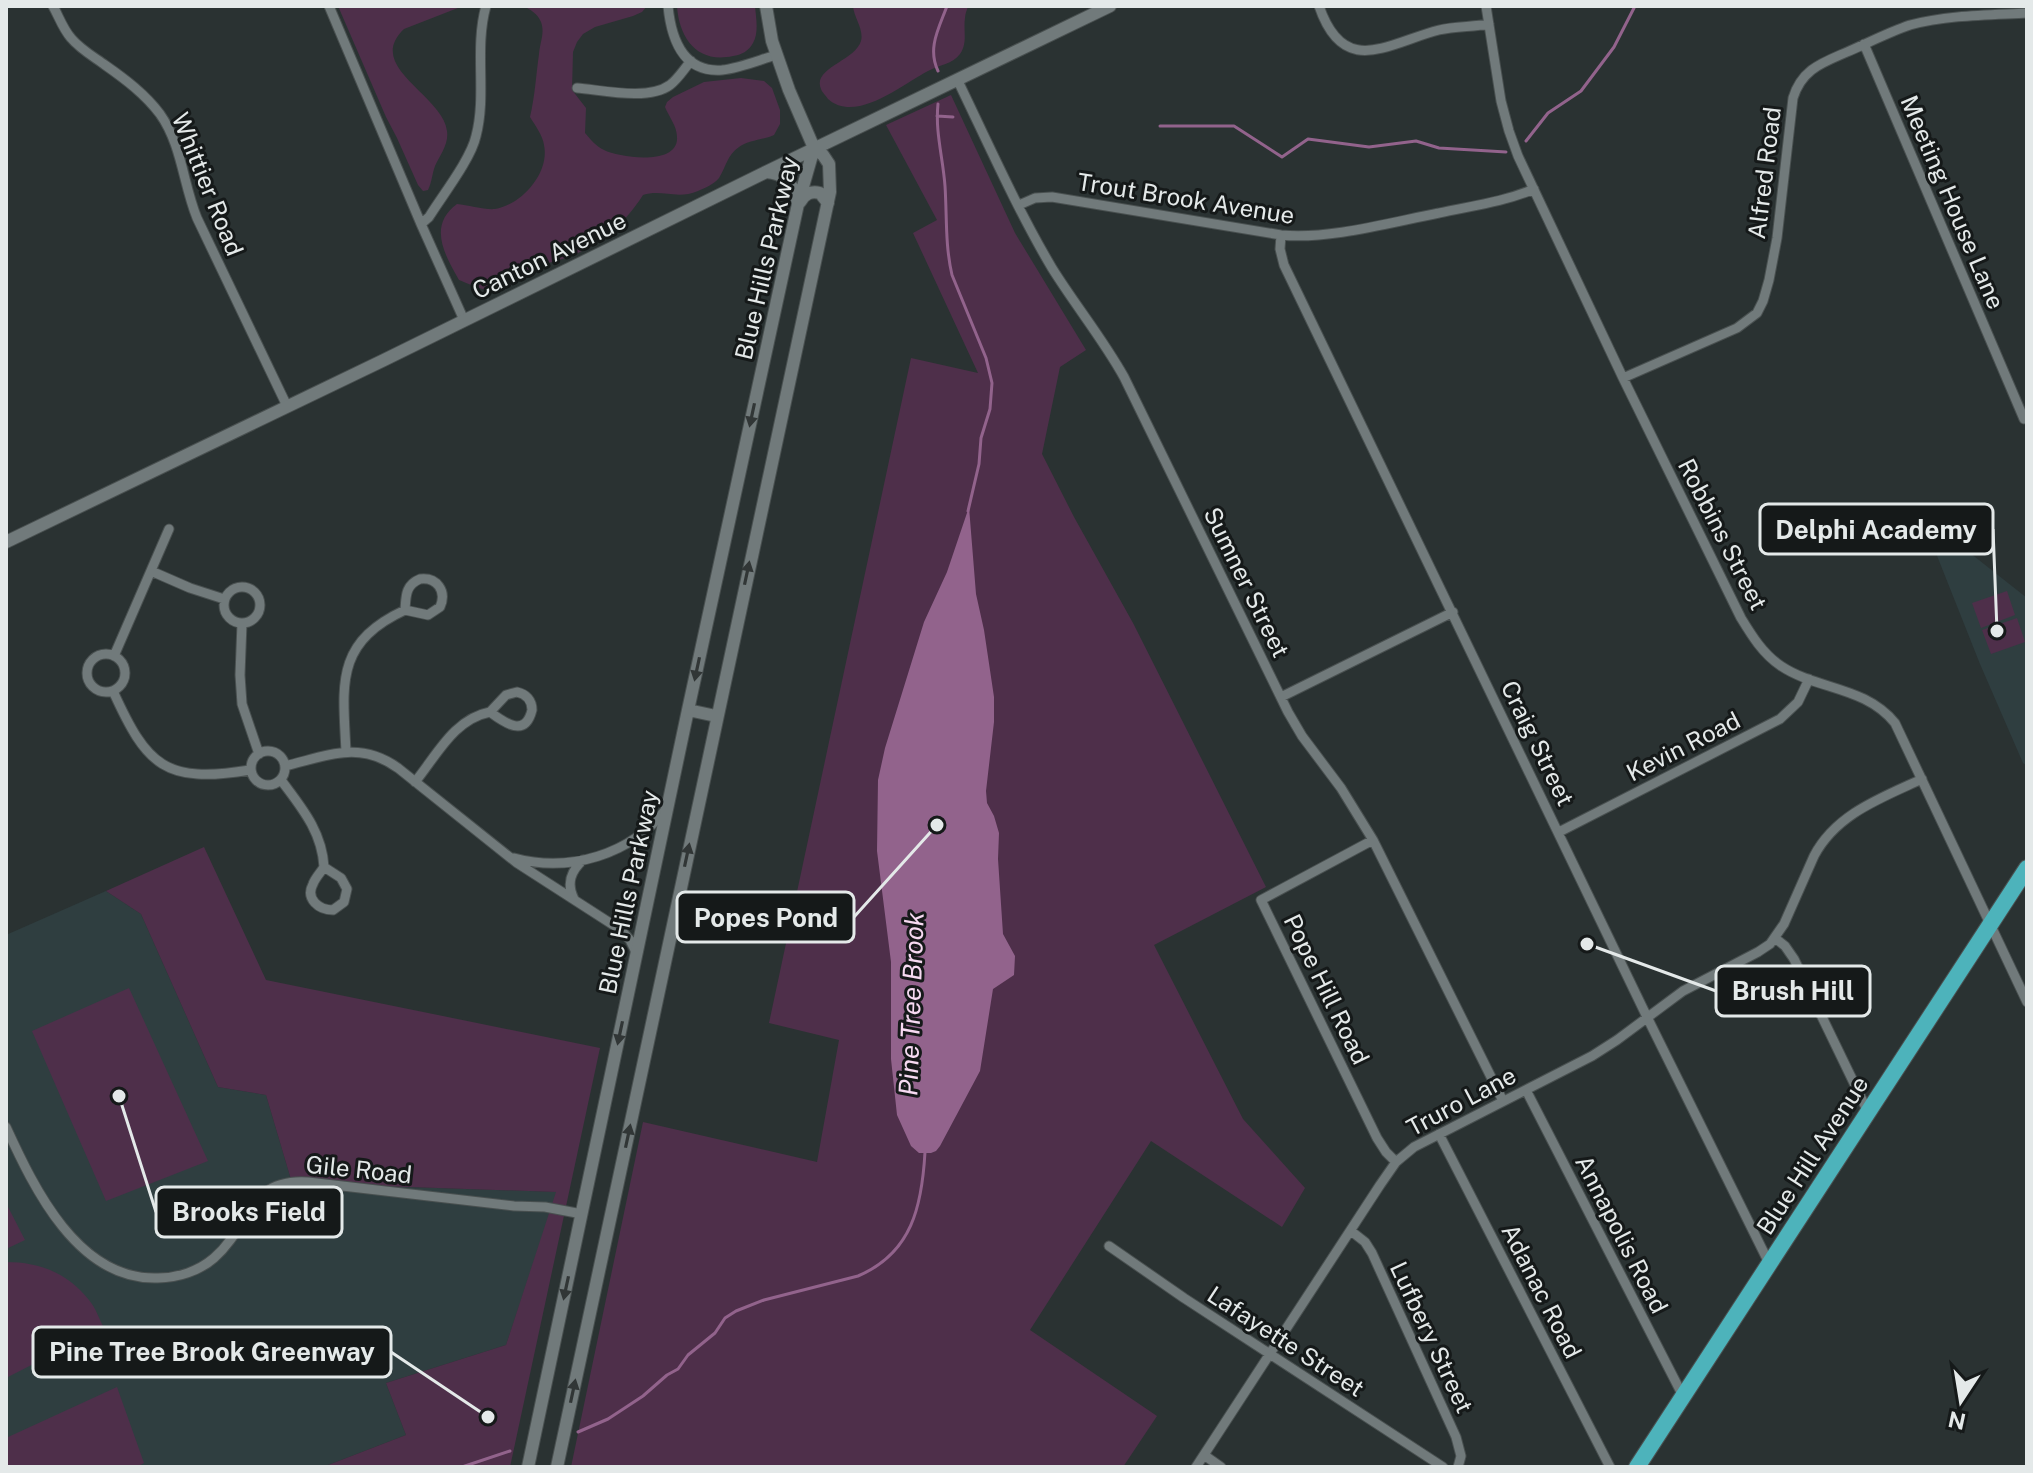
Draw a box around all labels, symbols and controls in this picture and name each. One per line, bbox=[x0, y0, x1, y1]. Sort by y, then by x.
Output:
street label: Meeting House Lane bbox=[1895, 91, 2011, 313]
street label: Alfred Road bbox=[1742, 105, 1786, 241]
street label: Whittier Road bbox=[167, 108, 249, 260]
street label: Blue Hills Parkway bbox=[729, 153, 803, 362]
street label: Trout Brook Avenue bbox=[1075, 167, 1297, 229]
street label: Canton Avenue bbox=[468, 206, 630, 304]
one-way arrow bbox=[745, 403, 758, 428]
street label: Robbins Street bbox=[1673, 454, 1773, 614]
street label: Sumner Street bbox=[1199, 502, 1295, 662]
callout: Delphi Academy bbox=[1760, 504, 1993, 554]
text: Delphi Academy bbox=[1775, 514, 1977, 545]
one-way arrow bbox=[741, 560, 754, 585]
one-way arrow bbox=[690, 657, 703, 682]
street label: Craig Street bbox=[1496, 676, 1580, 810]
street label: Kevin Road bbox=[1622, 705, 1744, 787]
street label: Blue Hills Parkway bbox=[593, 787, 663, 997]
one-way arrow bbox=[682, 842, 694, 867]
callout: Popes Pond bbox=[677, 892, 854, 942]
text: Popes Pond bbox=[694, 902, 838, 933]
street label: Pope Hill Road bbox=[1279, 909, 1375, 1069]
water label: Pine Tree Brook bbox=[892, 912, 930, 1096]
callout: Brush Hill bbox=[1716, 966, 1870, 1016]
text: Brush Hill bbox=[1732, 975, 1854, 1006]
one-way arrow bbox=[613, 1021, 626, 1046]
street label: Truro Lane bbox=[1402, 1061, 1520, 1141]
street label: Blue Hill Avenue bbox=[1750, 1071, 1874, 1239]
one-way arrow bbox=[622, 1124, 635, 1149]
street label: Gile Road bbox=[305, 1150, 413, 1188]
street label: Annapolis Road bbox=[1570, 1150, 1674, 1318]
callout: Brooks Field bbox=[156, 1187, 342, 1237]
text: Brooks Field bbox=[172, 1196, 326, 1227]
street label: Adanac Road bbox=[1496, 1219, 1588, 1363]
street label: Lufbery Street bbox=[1385, 1257, 1479, 1417]
one-way arrow bbox=[559, 1275, 572, 1300]
street label: Lafayette Street bbox=[1202, 1280, 1370, 1402]
callout: Pine Tree Brook Greenway bbox=[33, 1327, 391, 1377]
text: Pine Tree Brook Greenway bbox=[49, 1336, 375, 1367]
north arrow bbox=[1921, 1361, 2001, 1441]
one-way arrow bbox=[567, 1378, 580, 1403]
text: N bbox=[1946, 1406, 1968, 1435]

